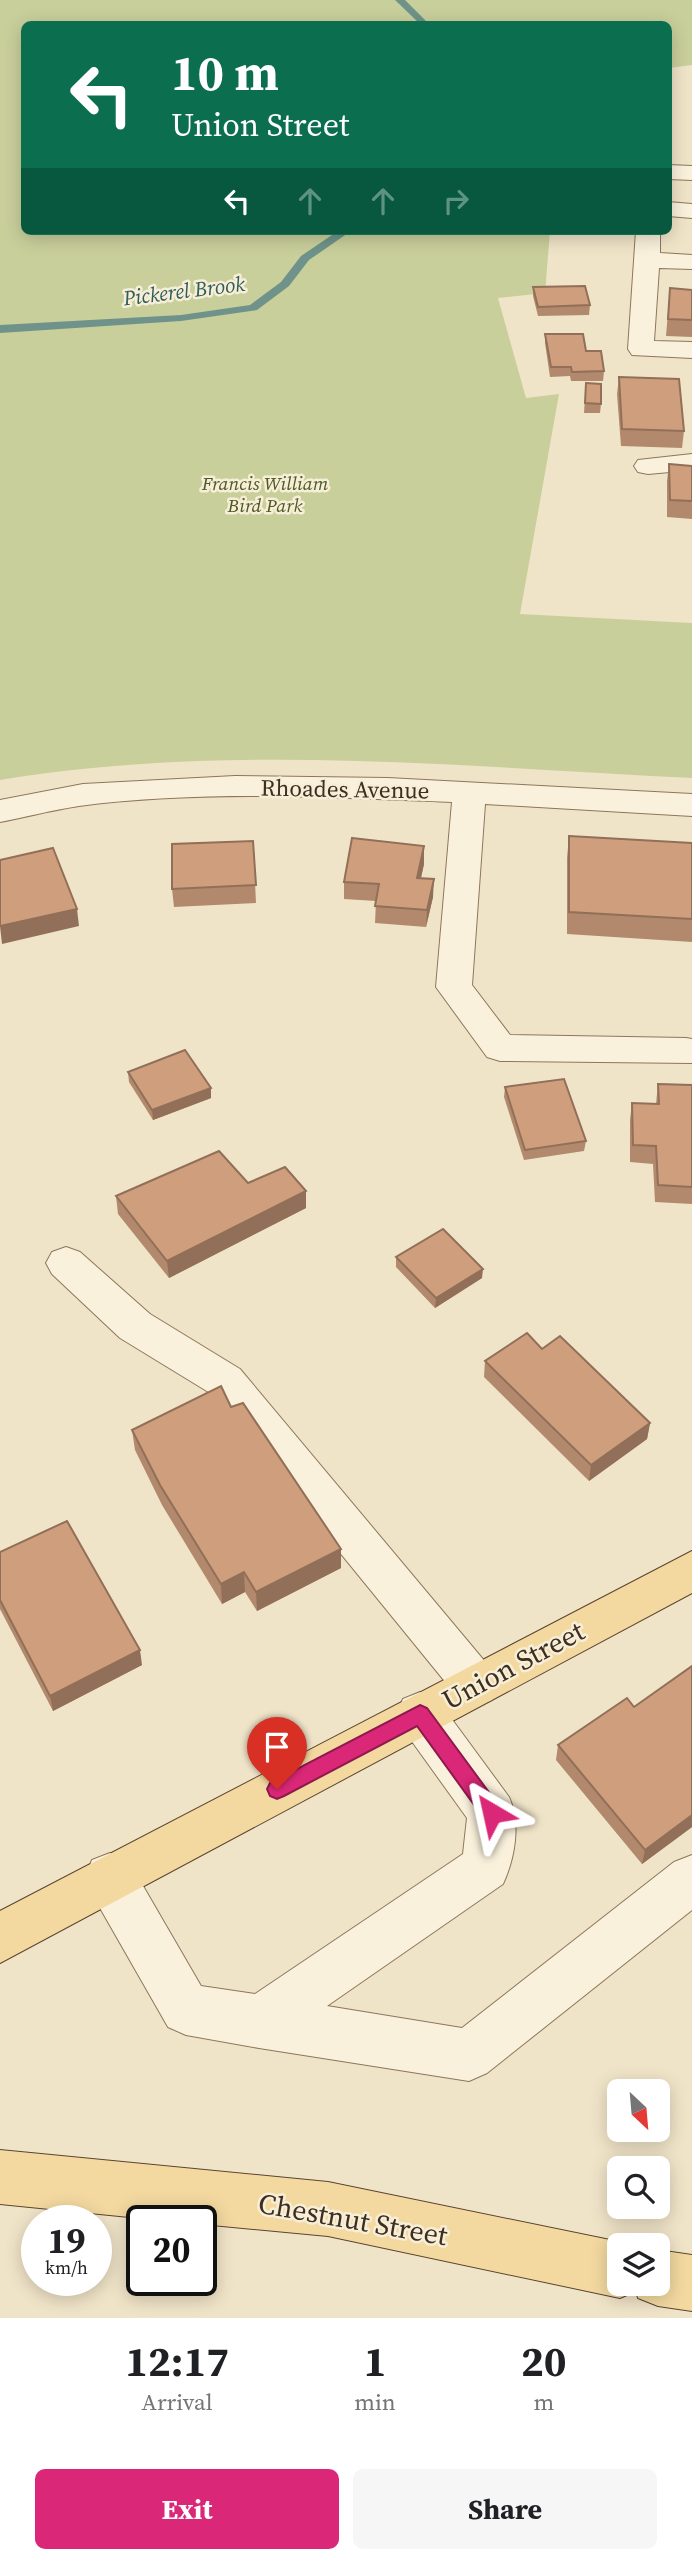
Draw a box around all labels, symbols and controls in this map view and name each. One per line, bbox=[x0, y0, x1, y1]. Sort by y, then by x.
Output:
text: 10 m bbox=[171, 39, 279, 106]
icon: left bbox=[56, 49, 147, 140]
text: Union Street bbox=[171, 103, 349, 147]
icon: left bbox=[218, 182, 256, 220]
icon: ahead bbox=[291, 182, 329, 220]
icon: ahead bbox=[364, 182, 402, 220]
icon: right bbox=[437, 182, 475, 220]
water label: Pickerel Brook bbox=[121, 269, 246, 312]
park label: Francis William Bird Park bbox=[201, 470, 329, 518]
street label: Rhoades Avenue bbox=[260, 772, 430, 806]
street label: Union Street bbox=[435, 1611, 592, 1718]
pin bbox=[247, 1717, 307, 1789]
icon: arrive bbox=[258, 1728, 296, 1766]
position arrow bbox=[455, 1776, 529, 1850]
north arrow bbox=[607, 2079, 670, 2142]
map controls bbox=[607, 2079, 670, 2296]
button: search bbox=[607, 2156, 670, 2219]
street label: Chestnut Street bbox=[256, 2184, 451, 2254]
speed limit sign: 20 bbox=[126, 2205, 217, 2296]
text: 19 bbox=[48, 2217, 85, 2265]
button: layers bbox=[607, 2233, 670, 2296]
text: km/h bbox=[45, 2255, 88, 2280]
text: 12:17 bbox=[125, 2332, 229, 2390]
text: 1 bbox=[364, 2332, 386, 2390]
text: 20 bbox=[521, 2332, 567, 2390]
text: Arrival bbox=[142, 2386, 213, 2418]
text: min bbox=[354, 2386, 396, 2418]
text: m bbox=[534, 2386, 554, 2418]
button: Exit bbox=[35, 2469, 339, 2549]
button: Share bbox=[353, 2469, 657, 2549]

